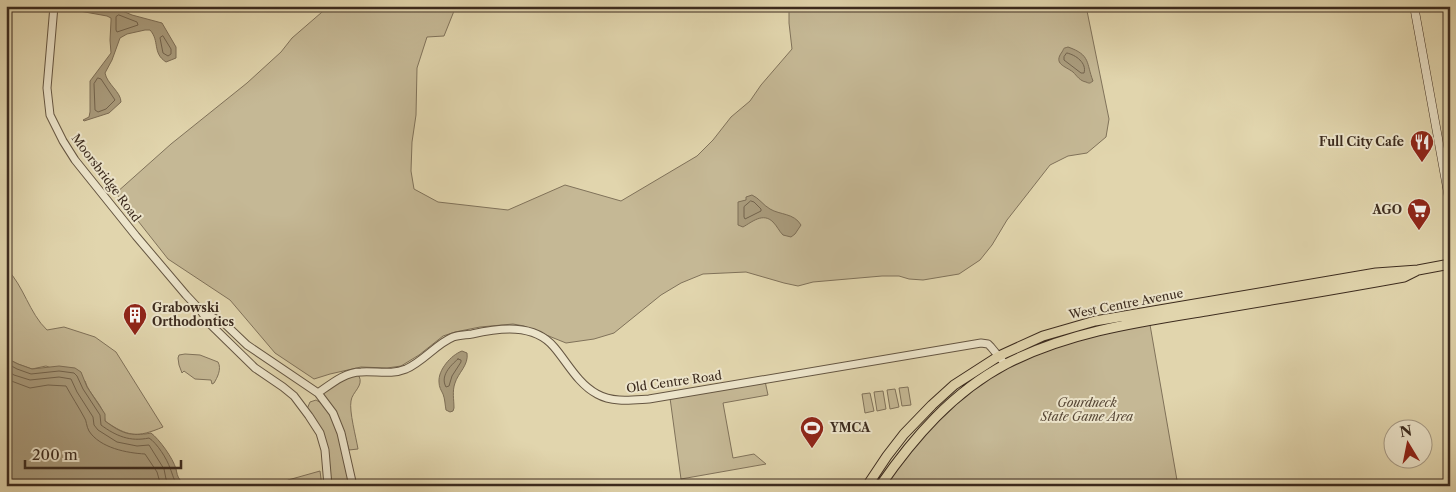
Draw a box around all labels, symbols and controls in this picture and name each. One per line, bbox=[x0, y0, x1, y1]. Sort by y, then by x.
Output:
restaurant icon: Full City Cafe bbox=[1409, 129, 1435, 163]
street label: Moorsbridge Road bbox=[69, 131, 145, 225]
place label: Full City Cafe bbox=[1319, 134, 1404, 149]
supermarket icon: AGO bbox=[1406, 197, 1432, 231]
place label: AGO bbox=[1372, 202, 1402, 217]
street label: West Centre Avenue bbox=[1066, 285, 1185, 322]
place label: Grabowski Orthodontics bbox=[152, 300, 234, 329]
building icon: Grabowski Orthodontics bbox=[122, 302, 148, 336]
street label: Old Centre Road bbox=[625, 367, 723, 396]
park label: Gourdneck State Game Area bbox=[1040, 395, 1133, 424]
sports icon: YMCA bbox=[799, 415, 825, 449]
place label: YMCA bbox=[829, 420, 871, 435]
north arrow bbox=[1384, 420, 1434, 470]
text: N bbox=[1398, 421, 1413, 441]
scale bar bbox=[25, 437, 181, 469]
text: 200 m bbox=[32, 445, 78, 464]

